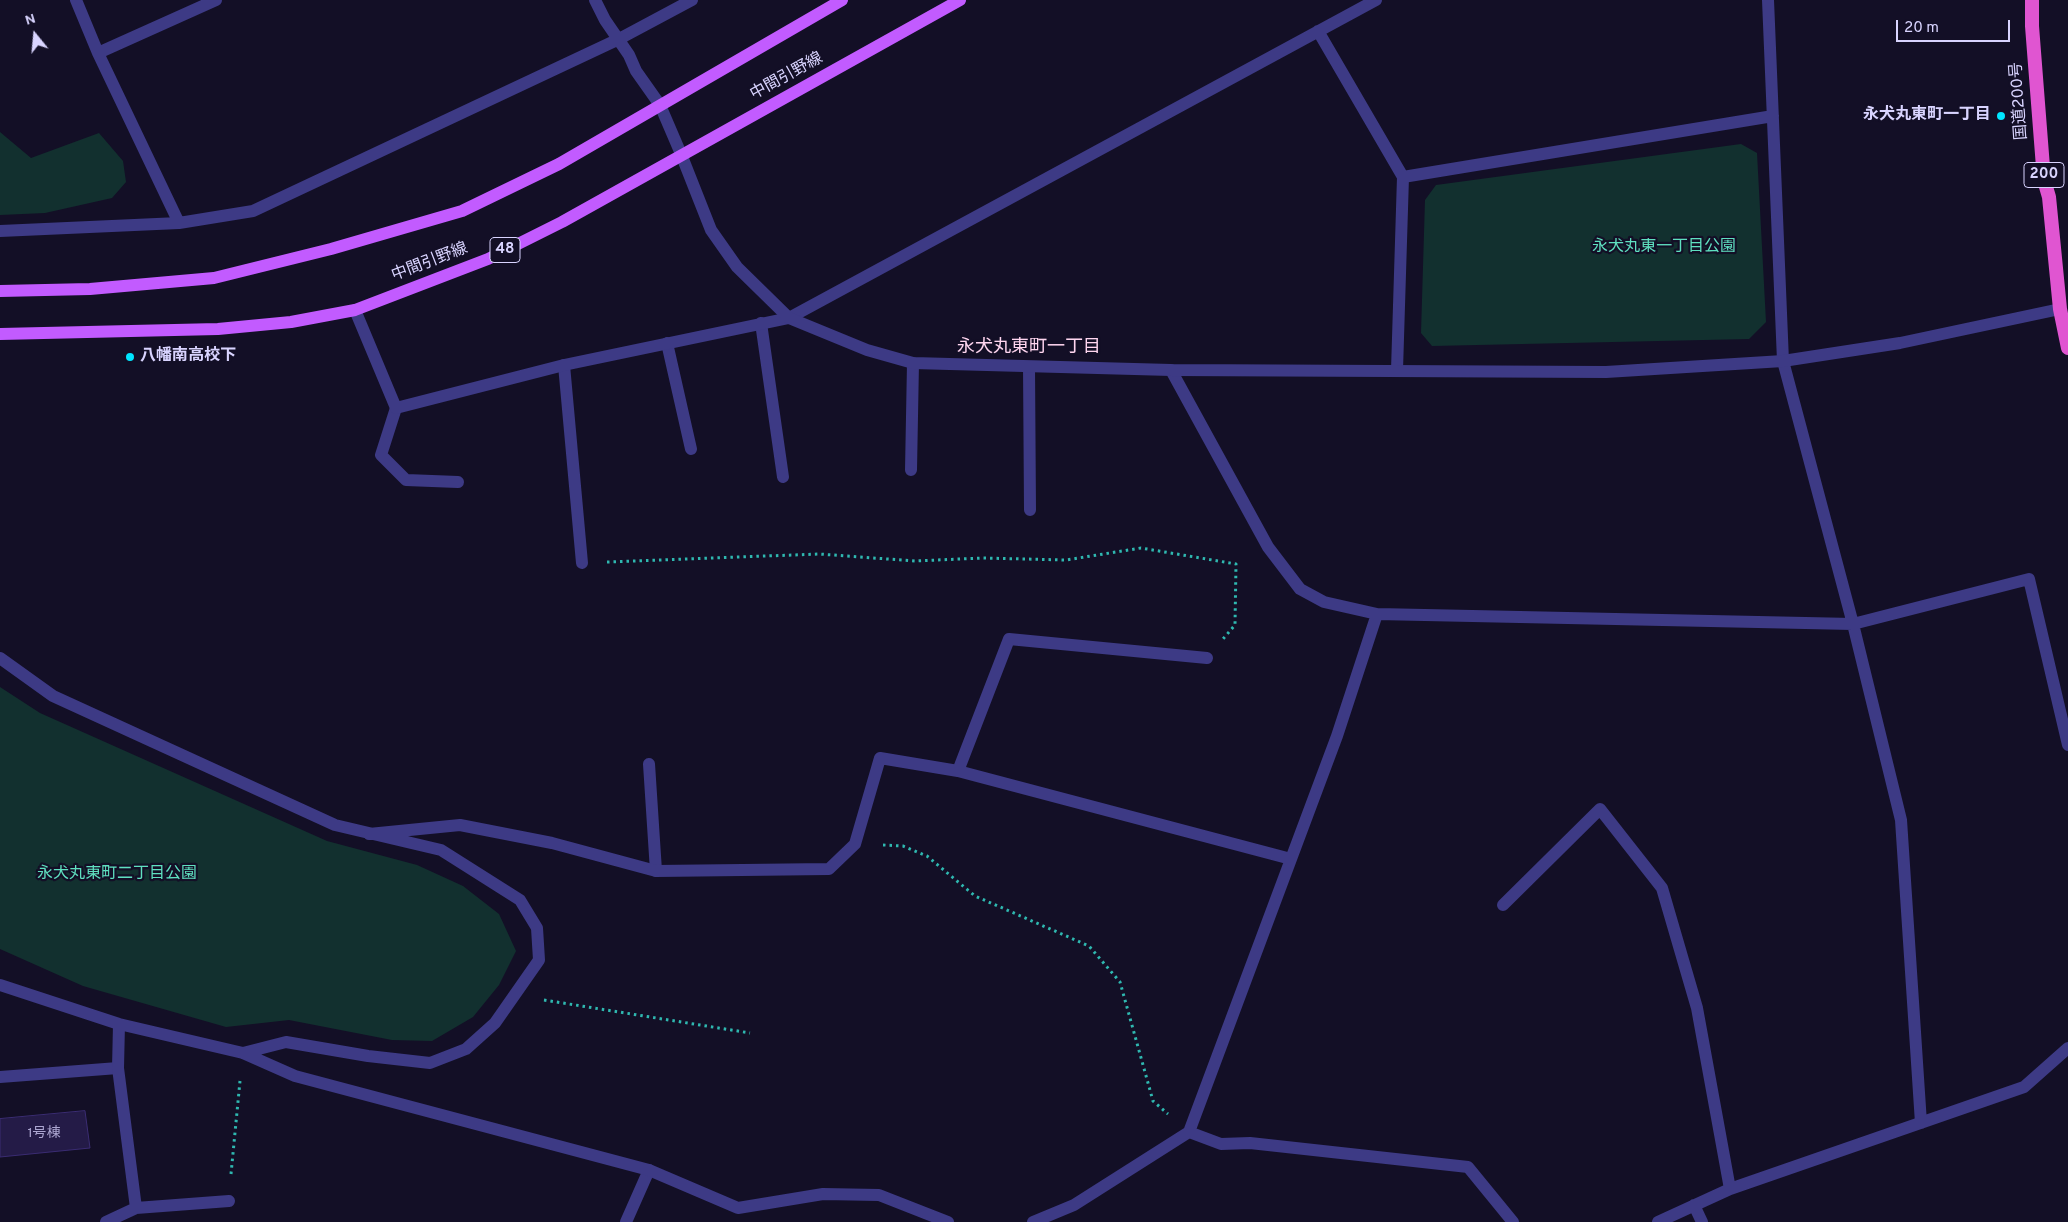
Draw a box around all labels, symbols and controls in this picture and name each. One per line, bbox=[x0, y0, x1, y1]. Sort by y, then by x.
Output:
north arrow bbox=[10, 10, 60, 60]
scale bar bbox=[1898, 10, 2012, 42]
text: N bbox=[23, 11, 38, 30]
text: 20 m bbox=[1904, 19, 1939, 38]
street label: 中間引野線 bbox=[747, 49, 827, 105]
street label: 国道200号 bbox=[2008, 61, 2032, 141]
place label: 永犬丸東町一丁目 bbox=[1863, 106, 1991, 126]
marker: 永犬丸東町一丁目 bbox=[1995, 110, 2007, 122]
road number: 200 bbox=[2024, 162, 2064, 188]
road number: 48 bbox=[490, 238, 520, 262]
park label: 永犬丸東一丁目公園 bbox=[1592, 238, 1736, 258]
street label: 中間引野線 bbox=[389, 240, 471, 286]
district label: 永犬丸東町一丁目 bbox=[957, 337, 1101, 359]
place label: 八幡南高校下 bbox=[140, 347, 236, 367]
marker: 八幡南高校下 bbox=[124, 351, 136, 363]
park label: 永犬丸東町二丁目公園 bbox=[37, 865, 197, 885]
house number: 1号棟 bbox=[27, 1126, 61, 1142]

